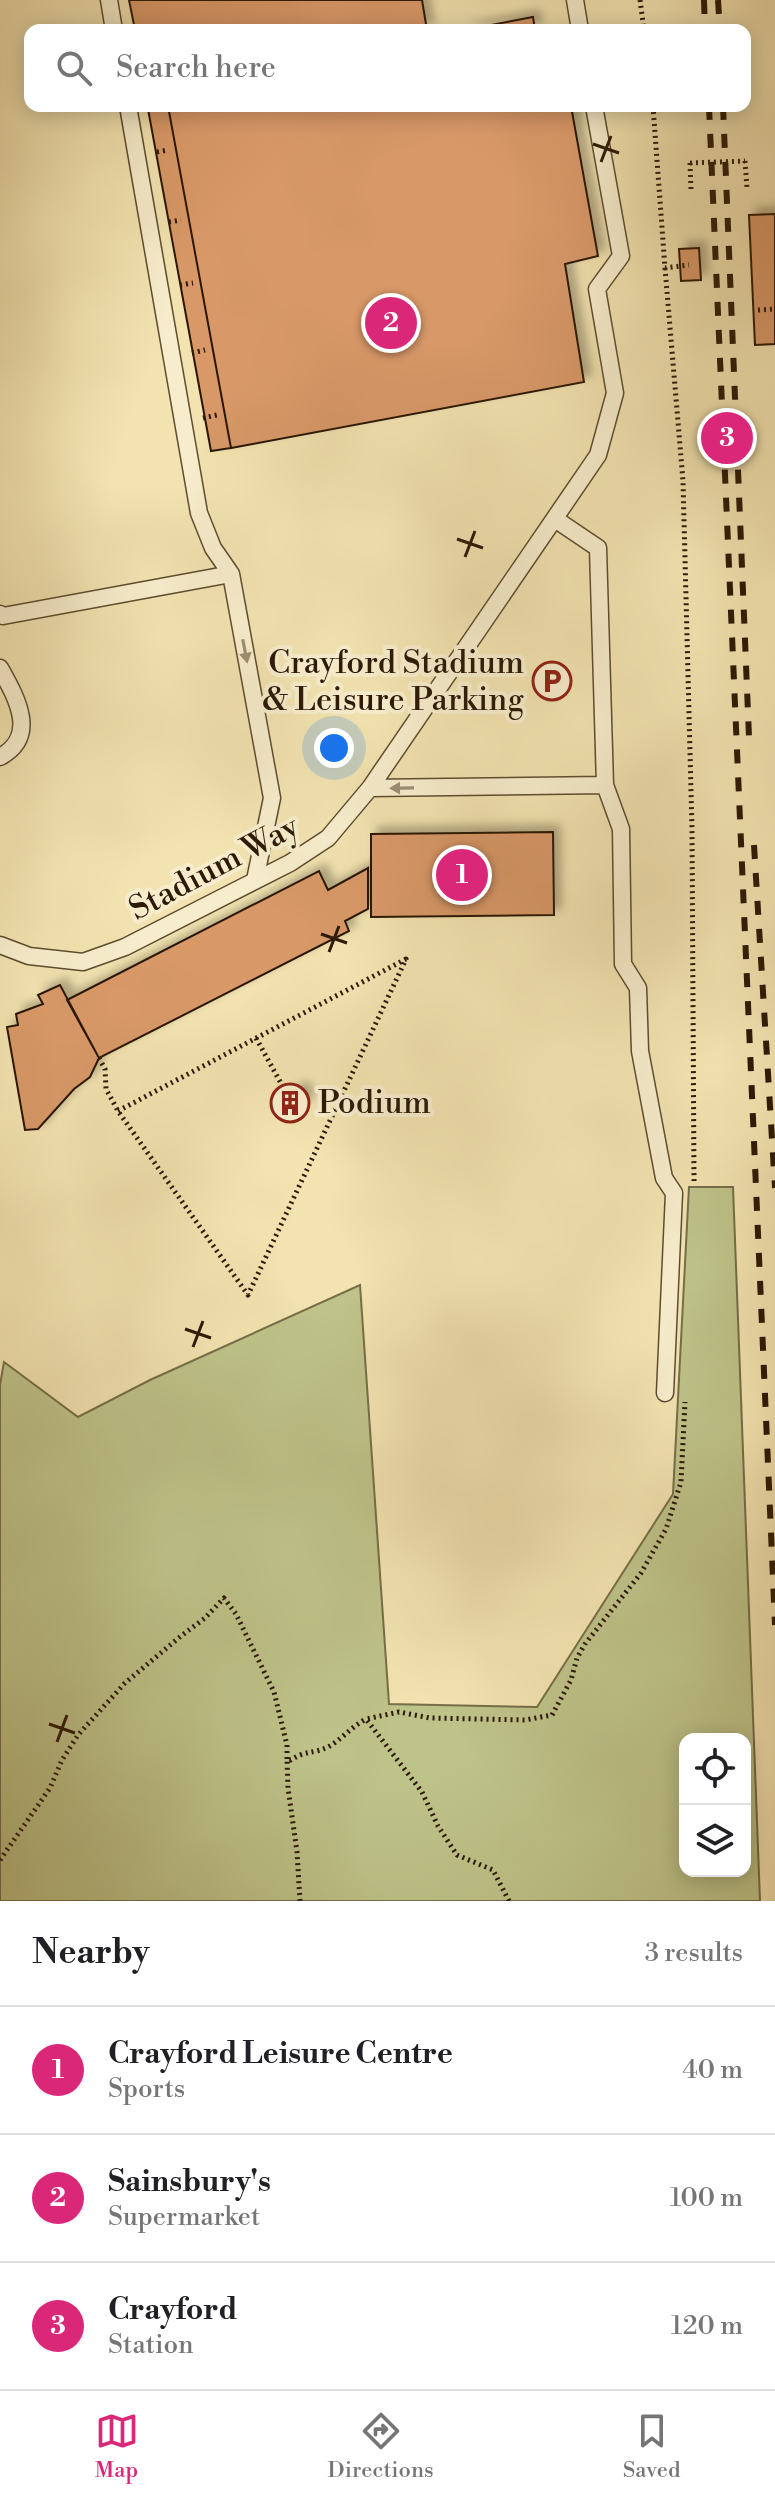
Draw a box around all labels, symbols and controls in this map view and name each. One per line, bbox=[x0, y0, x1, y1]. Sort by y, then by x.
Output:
search box bbox=[24, 24, 751, 112]
icon: search bbox=[52, 46, 96, 90]
text: Search here bbox=[116, 49, 276, 87]
pin: 2 bbox=[365, 293, 417, 353]
pin: 3 bbox=[701, 408, 753, 468]
one-way arrow bbox=[240, 639, 252, 664]
place label: Crayford Stadium & Leisure Parking bbox=[263, 643, 524, 720]
parking icon: Crayford Stadium & Leisure Parking bbox=[531, 660, 573, 702]
your location bbox=[314, 728, 354, 768]
one-way arrow bbox=[389, 782, 414, 794]
street label: Stadium Way bbox=[122, 806, 306, 929]
pin: 1 bbox=[436, 845, 488, 905]
building icon: Podium bbox=[269, 1082, 311, 1124]
place label: Podium bbox=[318, 1083, 431, 1123]
map controls bbox=[679, 1733, 751, 1877]
button: locate bbox=[679, 1733, 751, 1805]
button: layers bbox=[679, 1805, 751, 1877]
text: Nearby bbox=[32, 1932, 150, 1974]
text: 3 results bbox=[645, 1937, 743, 1969]
text: Crayford Leisure Centre bbox=[108, 2035, 453, 2073]
text: 1 bbox=[52, 2054, 64, 2086]
text: 40 m bbox=[682, 2054, 743, 2086]
text: Sports bbox=[108, 2073, 185, 2105]
text: Sainsbury's bbox=[108, 2163, 271, 2201]
text: 2 bbox=[50, 2182, 66, 2214]
text: 100 m bbox=[670, 2182, 743, 2214]
text: Supermarket bbox=[108, 2201, 260, 2233]
text: Crayford bbox=[108, 2291, 237, 2329]
text: 3 bbox=[50, 2310, 66, 2342]
text: 120 m bbox=[671, 2310, 743, 2342]
text: Station bbox=[108, 2329, 194, 2361]
tab: Map bbox=[95, 2409, 139, 2484]
tab: Directions bbox=[328, 2409, 434, 2484]
tab: Saved bbox=[623, 2409, 680, 2484]

